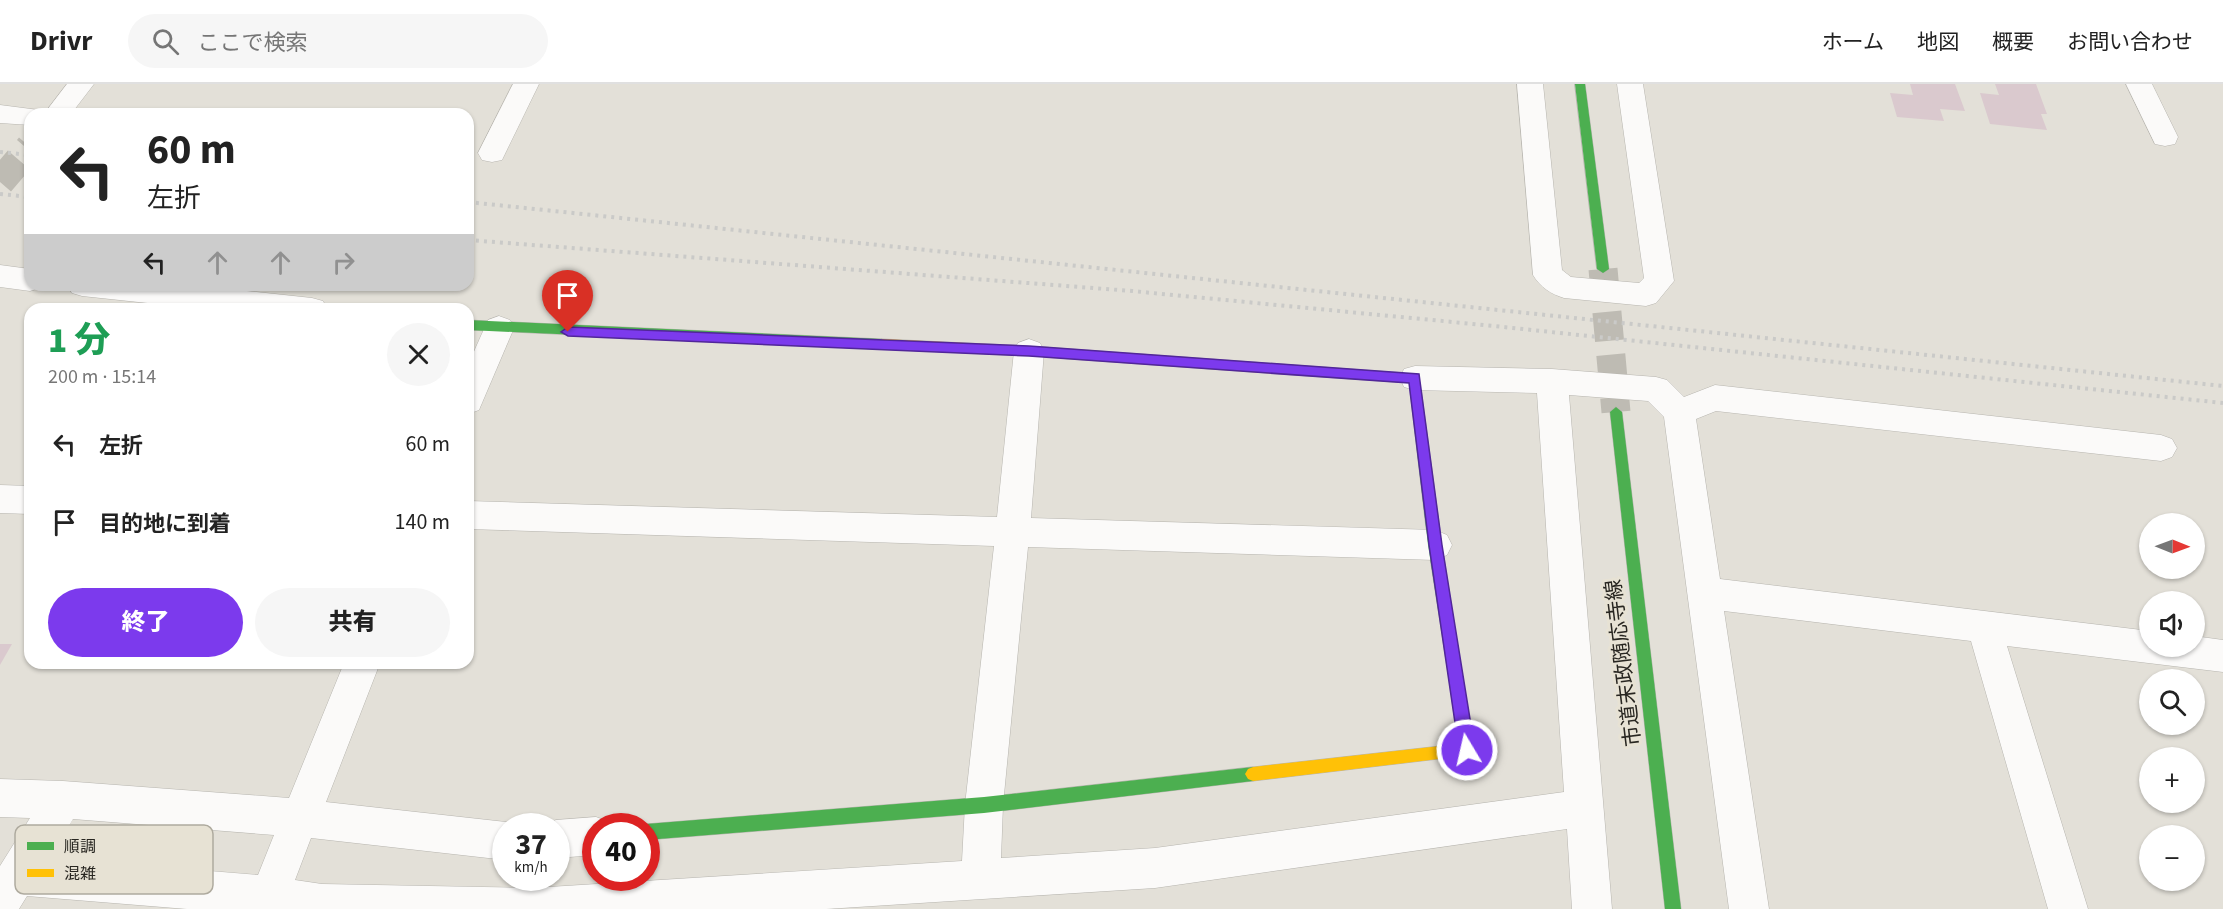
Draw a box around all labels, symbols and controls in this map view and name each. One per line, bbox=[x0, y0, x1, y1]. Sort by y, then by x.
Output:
search box bbox=[128, 14, 548, 68]
text: Drivr bbox=[30, 21, 92, 61]
icon: search bbox=[149, 25, 182, 58]
text: ここで検索 bbox=[197, 27, 307, 59]
text: ホーム bbox=[1822, 27, 1884, 57]
text: 地図 bbox=[1917, 27, 1959, 57]
text: 概要 bbox=[1992, 27, 2034, 57]
text: お問い合わせ bbox=[2067, 27, 2193, 57]
text: 60 m bbox=[147, 120, 236, 180]
icon: left bbox=[48, 132, 126, 210]
text: 左折 bbox=[147, 179, 201, 218]
icon: left bbox=[138, 246, 171, 279]
icon: ahead bbox=[201, 246, 234, 279]
icon: ahead bbox=[264, 246, 297, 279]
icon: right bbox=[327, 246, 360, 279]
pin bbox=[542, 270, 593, 332]
icon: arrive bbox=[551, 279, 584, 312]
text: 1 分 bbox=[48, 315, 110, 366]
button: close bbox=[387, 323, 450, 386]
text: 200 m · 15:14 bbox=[48, 363, 156, 391]
icon: left bbox=[48, 428, 81, 461]
text: 60 m bbox=[405, 428, 450, 460]
text: 左折 bbox=[99, 430, 143, 462]
icon: arrive bbox=[48, 506, 81, 539]
text: 140 m bbox=[395, 506, 450, 538]
text: 目的地に到着 bbox=[99, 508, 231, 540]
north arrow bbox=[2139, 513, 2205, 579]
map controls bbox=[2139, 513, 2205, 891]
street label: 市道末政随応寺線 bbox=[1598, 578, 1648, 748]
button: 終了 bbox=[48, 588, 243, 657]
button: 共有 bbox=[255, 588, 450, 657]
button: sound bbox=[2139, 591, 2205, 657]
button: search bbox=[2139, 669, 2205, 735]
position arrow bbox=[1435, 718, 1499, 782]
button: + bbox=[2139, 747, 2205, 813]
speed limit sign: 40 bbox=[582, 813, 660, 891]
text: 37 bbox=[515, 823, 547, 866]
legend bbox=[15, 825, 213, 894]
button: − bbox=[2139, 825, 2205, 891]
text: 順調 bbox=[64, 836, 96, 858]
text: km/h bbox=[514, 857, 548, 878]
text: 混雑 bbox=[64, 863, 96, 885]

